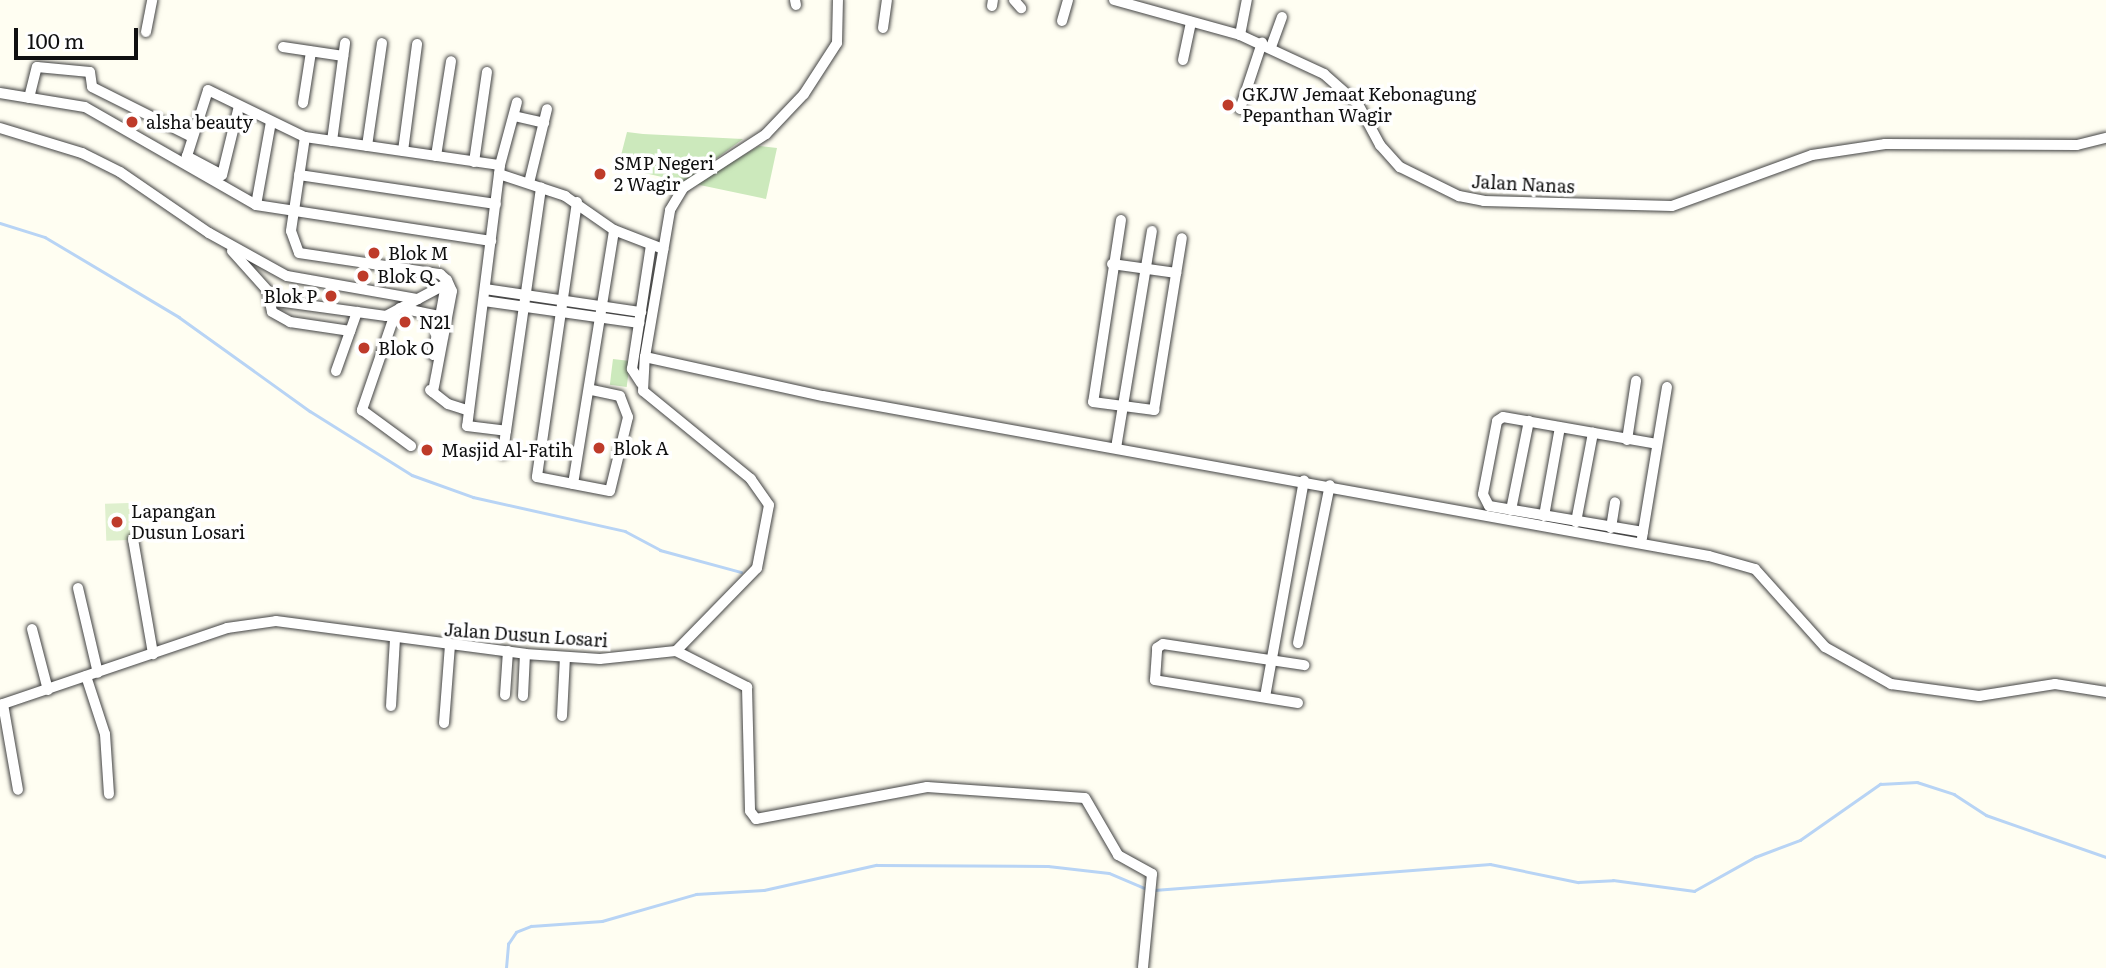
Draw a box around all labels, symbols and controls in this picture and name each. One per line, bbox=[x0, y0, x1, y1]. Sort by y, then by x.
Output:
scale bar bbox=[18, 14, 142, 58]
text: 100 m bbox=[27, 24, 84, 55]
place label: GKJW Jemaat Kebonagung Pepanthan Wagir bbox=[1242, 84, 1476, 126]
marker: GKJW Jemaat Kebonagung Pepanthan Wagir bbox=[1220, 97, 1236, 113]
place label: alsha beauty bbox=[146, 111, 253, 133]
marker: alsha beauty bbox=[124, 114, 140, 130]
place label: SMP Negeri 2 Wagir bbox=[614, 153, 714, 196]
marker: SMP Negeri 2 Wagir bbox=[592, 166, 608, 182]
street label: Jalan Nanas bbox=[1471, 171, 1575, 197]
place label: Blok M bbox=[388, 242, 449, 264]
marker: Blok M bbox=[366, 245, 382, 261]
place label: Blok Q bbox=[377, 265, 433, 287]
marker: Blok Q bbox=[355, 268, 371, 284]
place label: Blok P bbox=[264, 285, 317, 307]
marker: Blok P bbox=[323, 288, 339, 304]
place label: N21 bbox=[419, 311, 450, 333]
marker: N21 bbox=[397, 314, 413, 330]
place label: Blok O bbox=[378, 337, 434, 359]
marker: Blok O bbox=[356, 340, 372, 356]
place label: Blok A bbox=[613, 437, 669, 459]
place label: Masjid Al-Fatih bbox=[441, 439, 573, 461]
marker: Blok A bbox=[591, 440, 607, 456]
marker: Masjid Al-Fatih bbox=[419, 442, 435, 458]
place label: Lapangan Dusun Losari bbox=[131, 501, 245, 544]
marker: Lapangan Dusun Losari bbox=[109, 514, 125, 530]
street label: Jalan Dusun Losari bbox=[443, 619, 609, 651]

